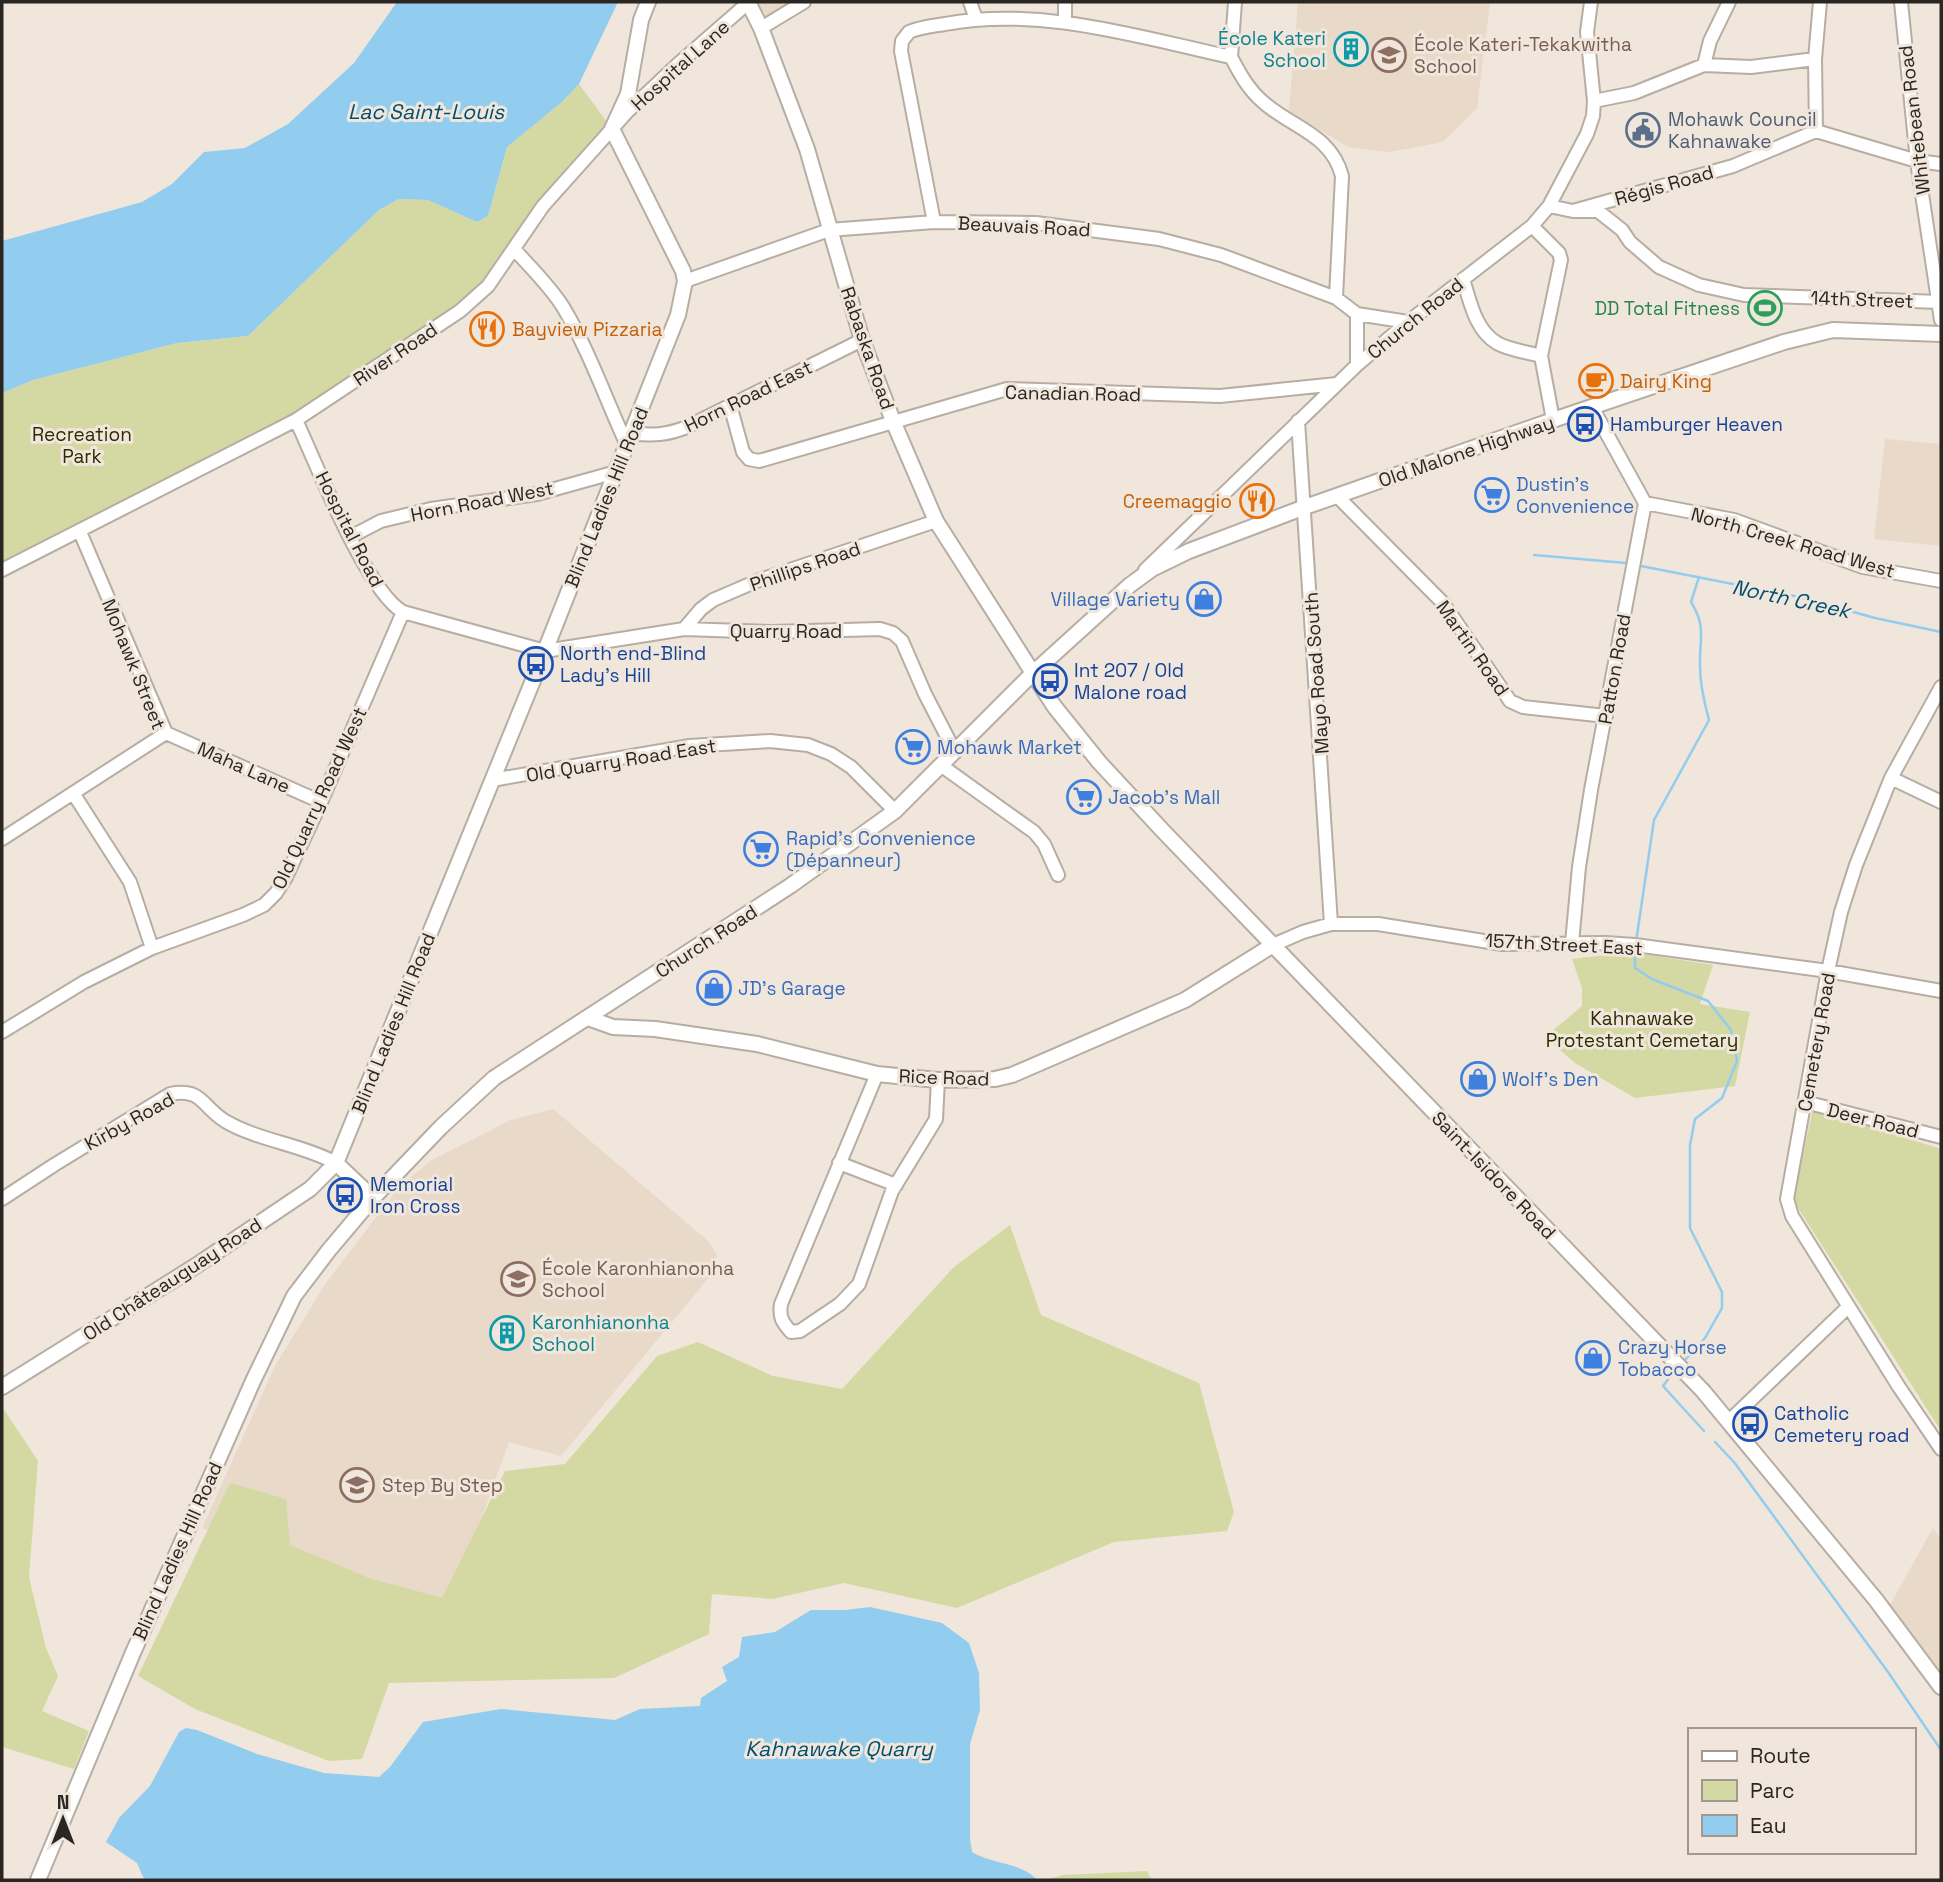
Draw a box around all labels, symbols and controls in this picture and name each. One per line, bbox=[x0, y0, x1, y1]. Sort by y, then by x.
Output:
street label: Hospital Lane bbox=[626, 14, 735, 116]
place label: École Kateri School bbox=[1218, 26, 1326, 73]
building icon: École Kateri School bbox=[1332, 30, 1370, 68]
place label: École Kateri-Tekakwitha School bbox=[1414, 32, 1632, 79]
school or university icon: École Kateri-Tekakwitha School bbox=[1370, 36, 1408, 74]
street label: Whitebean Road bbox=[1893, 44, 1936, 196]
water label: Lac Saint-Louis bbox=[348, 98, 505, 125]
place label: Mohawk Council Kahnawake bbox=[1668, 107, 1817, 154]
public building icon: Mohawk Council Kahnawake bbox=[1624, 111, 1662, 149]
street label: Régis Road bbox=[1612, 159, 1716, 212]
street label: Beauvais Road bbox=[957, 211, 1091, 242]
street label: Church Road bbox=[1362, 272, 1469, 365]
street label: Rabaska Road bbox=[835, 283, 900, 413]
street label: 14th Street bbox=[1810, 285, 1914, 314]
sports icon: DD Total Fitness bbox=[1746, 289, 1784, 327]
place label: DD Total Fitness bbox=[1595, 296, 1740, 321]
restaurant icon: Bayview Pizzaria bbox=[468, 310, 506, 348]
street label: River Road bbox=[348, 317, 442, 392]
place label: Bayview Pizzaria bbox=[512, 317, 662, 342]
street label: Horn Road East bbox=[680, 355, 816, 438]
cafe icon: Dairy King bbox=[1577, 362, 1615, 400]
place label: Dairy King bbox=[1620, 369, 1712, 394]
street label: Canadian Road bbox=[1005, 380, 1141, 407]
street label: Blind Ladies Hill Road bbox=[559, 403, 654, 591]
bus stop icon: Hamburger Heaven bbox=[1566, 405, 1604, 443]
street label: Old Malone Highway bbox=[1375, 410, 1557, 493]
place label: Hamburger Heaven bbox=[1610, 412, 1783, 437]
park label: Recreation Park bbox=[32, 422, 132, 469]
street label: Hospital Road bbox=[310, 467, 389, 591]
place label: Dustin's Convenience bbox=[1516, 472, 1634, 519]
street label: Horn Road West bbox=[408, 475, 556, 528]
supermarket icon: Dustin's Convenience bbox=[1473, 476, 1511, 514]
restaurant icon: Creemaggio bbox=[1238, 482, 1276, 520]
place label: Creemaggio bbox=[1123, 489, 1232, 514]
street label: North Creek Road West bbox=[1688, 501, 1898, 584]
street label: Phillips Road bbox=[747, 536, 864, 597]
water label: North Creek bbox=[1730, 573, 1855, 625]
shop icon: Village Variety bbox=[1185, 580, 1223, 618]
place label: Village Variety bbox=[1050, 587, 1180, 612]
street label: Mayo Road South bbox=[1298, 591, 1335, 755]
street label: Mohawk Street bbox=[96, 595, 171, 733]
street label: Martin Road bbox=[1430, 596, 1515, 701]
street label: Patton Road bbox=[1592, 612, 1637, 726]
street label: Quarry Road bbox=[730, 619, 842, 644]
place label: North end-Blind Lady's Hill bbox=[560, 641, 706, 688]
bus stop icon: North end-Blind Lady's Hill bbox=[517, 645, 555, 683]
place label: Int 207 / Old Malone road bbox=[1074, 658, 1187, 705]
bus stop icon: Int 207 / Old Malone road bbox=[1031, 662, 1069, 700]
street label: Old Quarry Road West bbox=[266, 703, 373, 893]
supermarket icon: Mohawk Market bbox=[894, 728, 932, 766]
street label: Old Quarry Road East bbox=[524, 733, 718, 788]
place label: Mohawk Market bbox=[937, 735, 1082, 760]
street label: Maha Lane bbox=[193, 736, 294, 799]
supermarket icon: Jacob's Mall bbox=[1065, 778, 1103, 816]
place label: Jacob's Mall bbox=[1108, 785, 1220, 810]
place label: Rapid's Convenience (Dépanneur) bbox=[786, 826, 976, 873]
supermarket icon: Rapid's Convenience (Dépanneur) bbox=[742, 830, 780, 868]
street label: Church Road bbox=[651, 899, 762, 984]
street label: 157th Street East bbox=[1484, 928, 1644, 961]
street label: Blind Ladies Hill Road bbox=[346, 929, 441, 1117]
shop icon: JD's Garage bbox=[695, 969, 733, 1007]
street label: Cemetery Road bbox=[1792, 971, 1841, 1114]
place label: JD's Garage bbox=[738, 976, 846, 1001]
park label: Kahnawake Protestant Cemetary bbox=[1546, 1006, 1738, 1053]
shop icon: Wolf's Den bbox=[1459, 1060, 1497, 1098]
street label: Rice Road bbox=[898, 1063, 990, 1092]
place label: Wolf's Den bbox=[1502, 1067, 1599, 1092]
street label: Kirby Road bbox=[80, 1087, 179, 1156]
street label: Deer Road bbox=[1824, 1097, 1921, 1144]
street label: Saint-Isidore Road bbox=[1426, 1106, 1561, 1245]
place label: Memorial Iron Cross bbox=[370, 1172, 461, 1219]
bus stop icon: Memorial Iron Cross bbox=[326, 1176, 364, 1214]
street label: Old Châteauguay Road bbox=[78, 1212, 266, 1347]
place label: École Karonhianonha School bbox=[542, 1256, 734, 1303]
school or university icon: École Karonhianonha School bbox=[499, 1260, 537, 1298]
place label: Karonhianonha School bbox=[532, 1310, 670, 1357]
building icon: Karonhianonha School bbox=[488, 1314, 526, 1352]
place label: Crazy Horse Tobacco bbox=[1618, 1335, 1727, 1382]
shop icon: Crazy Horse Tobacco bbox=[1574, 1339, 1612, 1377]
place label: Catholic Cemetery road bbox=[1774, 1401, 1909, 1448]
bus stop icon: Catholic Cemetery road bbox=[1731, 1405, 1769, 1443]
street label: Blind Ladies Hill Road bbox=[127, 1458, 228, 1644]
school or university icon: Step By Step bbox=[338, 1466, 376, 1504]
place label: Step By Step bbox=[382, 1473, 503, 1498]
legend bbox=[1688, 1728, 1915, 1854]
water label: Kahnawake Quarry bbox=[745, 1735, 934, 1762]
text: Route bbox=[1750, 1742, 1811, 1769]
text: Parc bbox=[1750, 1777, 1795, 1804]
north arrow bbox=[28, 1784, 98, 1854]
text: N bbox=[57, 1790, 69, 1815]
text: Eau bbox=[1750, 1812, 1787, 1839]

